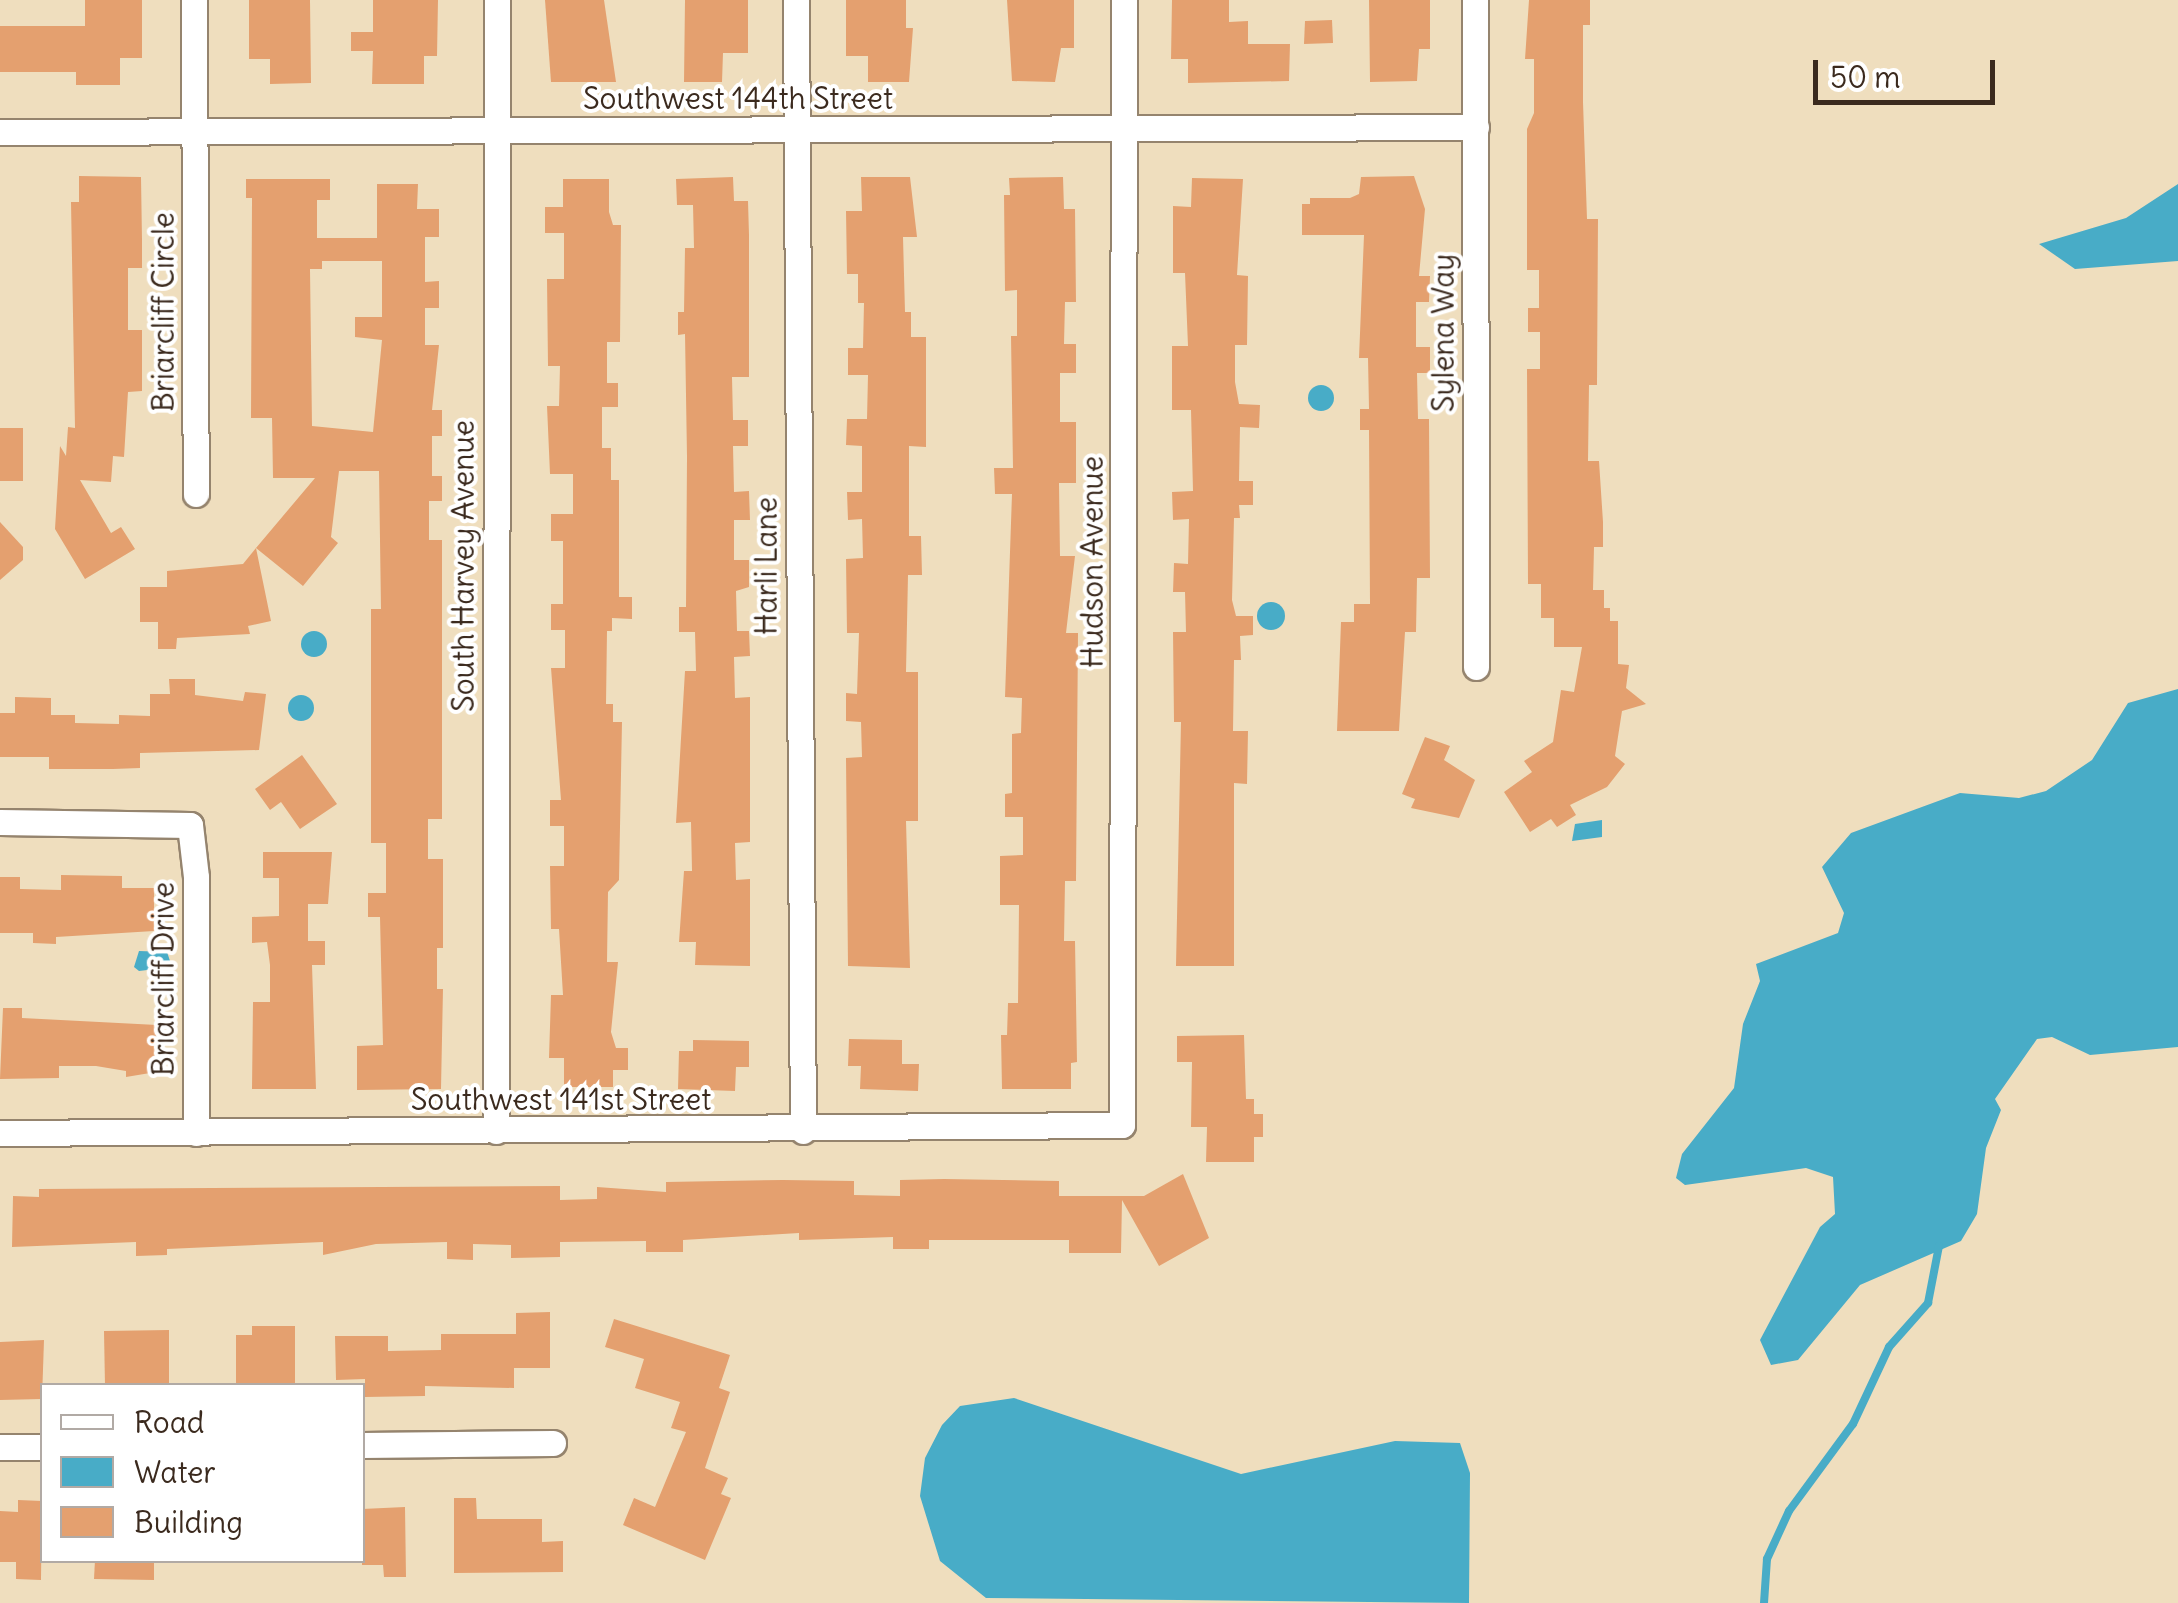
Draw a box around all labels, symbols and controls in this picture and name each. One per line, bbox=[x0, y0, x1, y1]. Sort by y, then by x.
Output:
scale bar bbox=[1818, 40, 2000, 102]
text: 50 m bbox=[1830, 58, 1900, 96]
street label: Southwest 144th Street bbox=[583, 80, 893, 116]
street label: Briarcliff Circle bbox=[145, 212, 181, 412]
street label: Sylena Way bbox=[1425, 254, 1461, 412]
street label: South Harvey Avenue bbox=[445, 420, 481, 712]
street label: Hudson Avenue bbox=[1074, 456, 1110, 668]
street label: Harli Lane bbox=[748, 497, 784, 635]
street label: Briarcliff Drive bbox=[145, 882, 181, 1076]
street label: Southwest 141st Street bbox=[411, 1081, 711, 1117]
legend bbox=[40, 1383, 365, 1563]
text: Road bbox=[134, 1403, 204, 1441]
text: Water bbox=[134, 1453, 216, 1491]
text: Building bbox=[134, 1503, 243, 1541]

